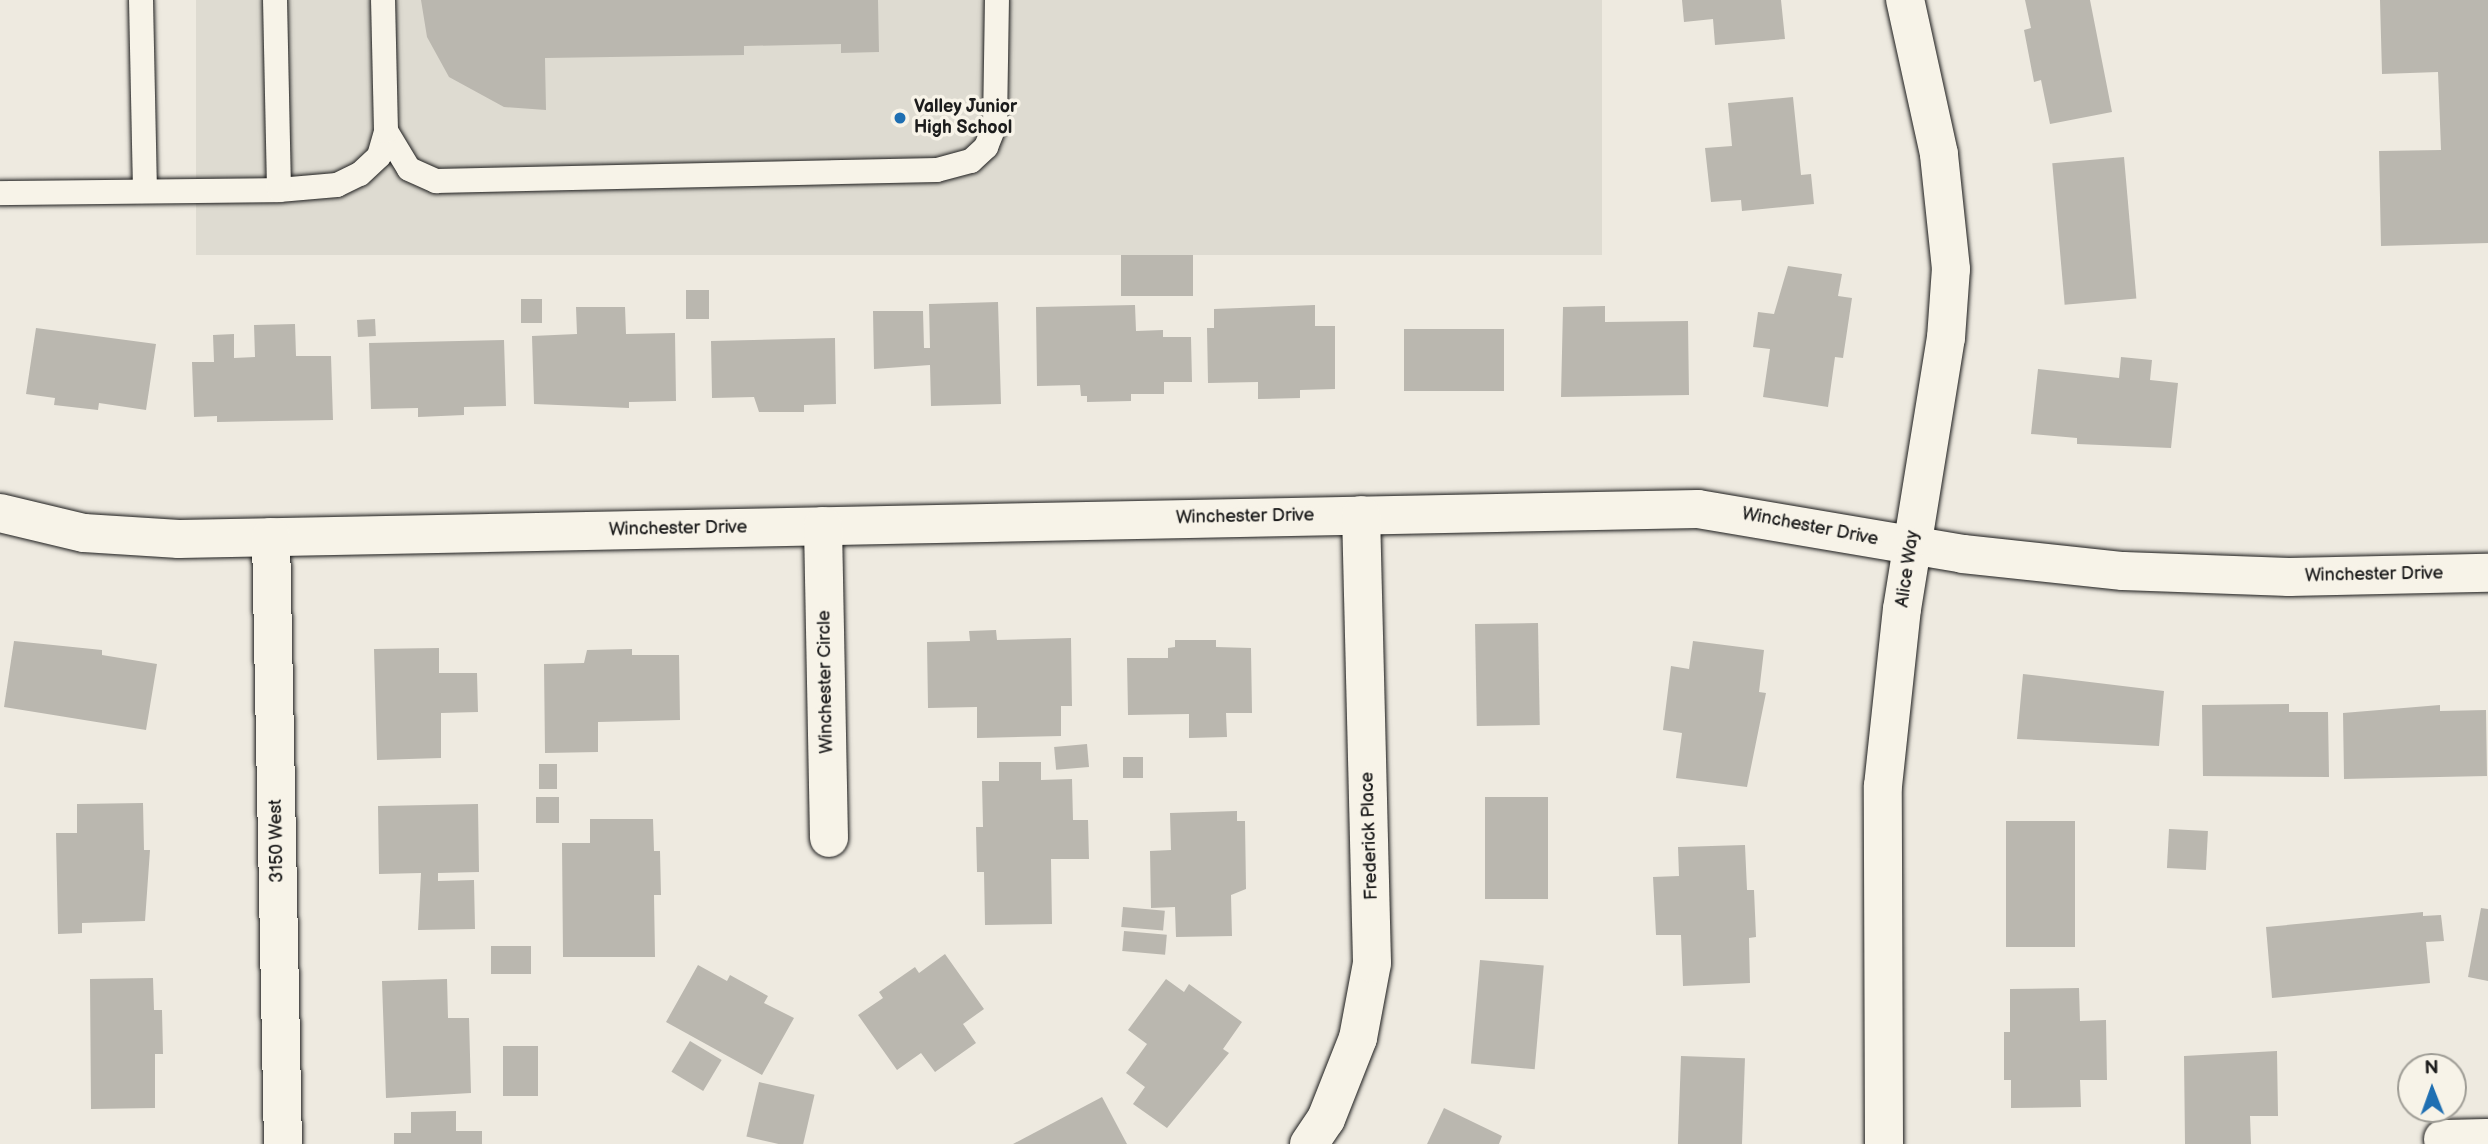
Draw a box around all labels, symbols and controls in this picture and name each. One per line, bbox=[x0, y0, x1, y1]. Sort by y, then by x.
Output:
place label: Valley Junior High School bbox=[914, 97, 1018, 140]
marker: Valley Junior High School bbox=[892, 110, 908, 126]
street label: Winchester Drive bbox=[1740, 503, 1880, 551]
street label: Winchester Drive bbox=[1176, 505, 1314, 529]
street label: Winchester Drive bbox=[609, 517, 747, 541]
street label: Alice Way bbox=[1892, 529, 1924, 609]
street label: Winchester Drive bbox=[2305, 563, 2443, 587]
street label: Winchester Circle bbox=[814, 610, 838, 754]
street label: Frederick Place bbox=[1357, 772, 1383, 900]
street label: 3150 West bbox=[265, 799, 289, 883]
north arrow bbox=[2397, 1053, 2467, 1123]
text: N bbox=[2424, 1057, 2439, 1080]

